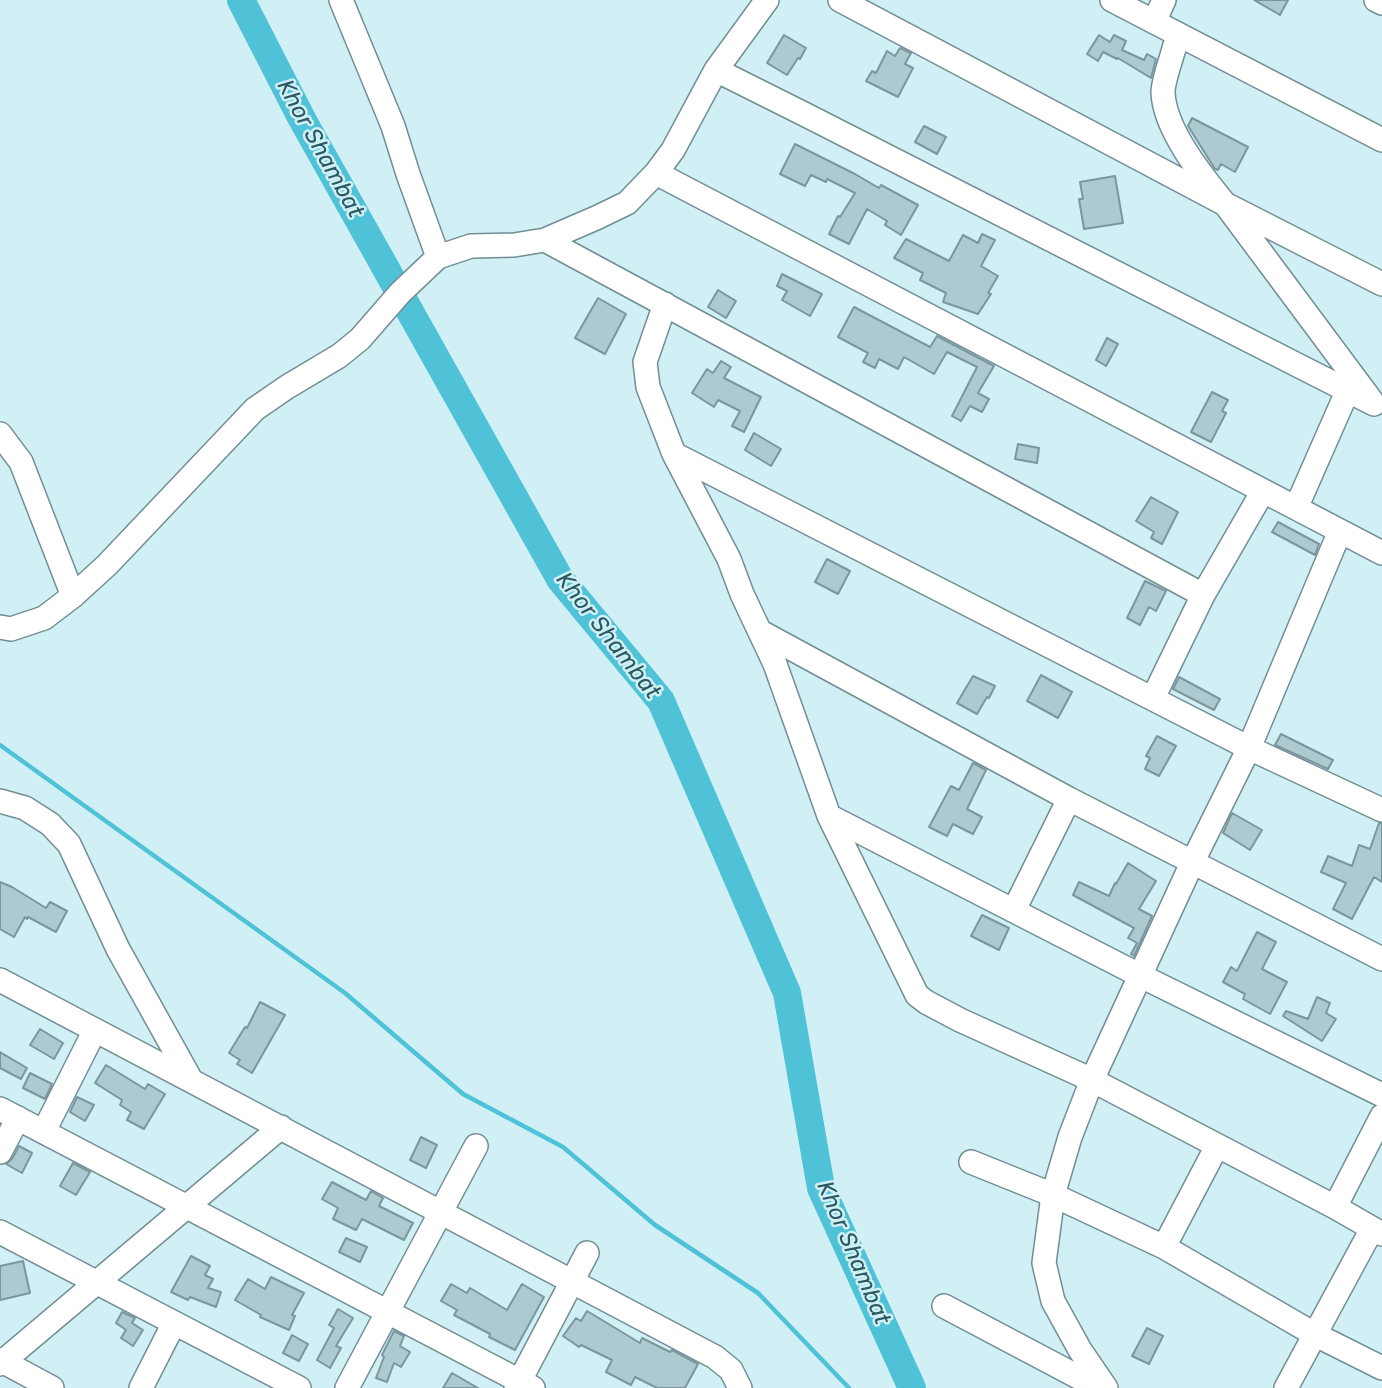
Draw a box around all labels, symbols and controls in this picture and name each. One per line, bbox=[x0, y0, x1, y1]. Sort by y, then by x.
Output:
water label: Khor Shambat bbox=[271, 75, 369, 223]
water label: Khor Shambat bbox=[550, 567, 666, 705]
water label: Khor Shambat bbox=[810, 1177, 896, 1329]

